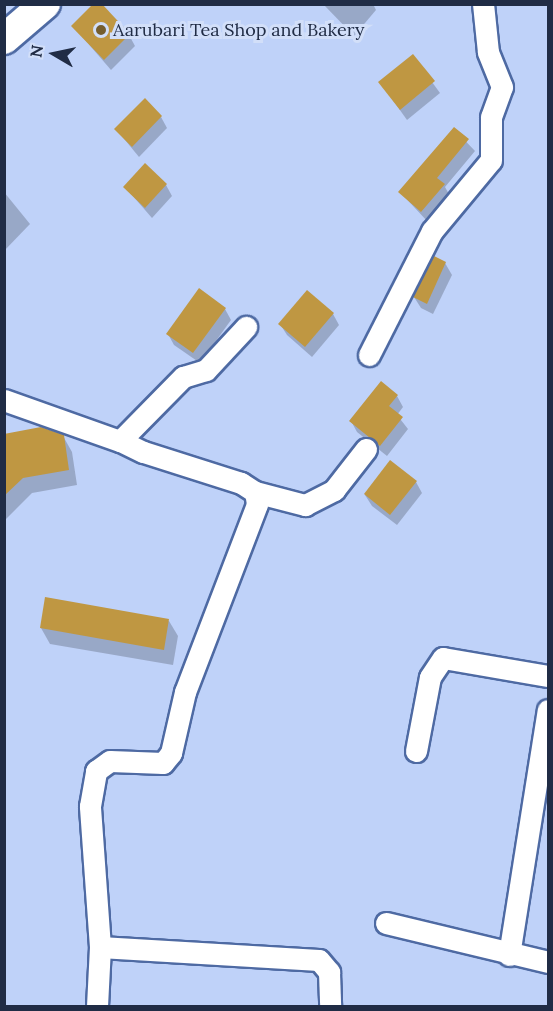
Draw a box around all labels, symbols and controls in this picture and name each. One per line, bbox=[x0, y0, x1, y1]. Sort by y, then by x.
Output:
place label: Aarubari Tea Shop and Bakery bbox=[113, 19, 364, 41]
marker: Aarubari Tea Shop and Bakery bbox=[94, 23, 108, 37]
north arrow bbox=[24, 24, 84, 84]
text: N bbox=[25, 44, 47, 59]

